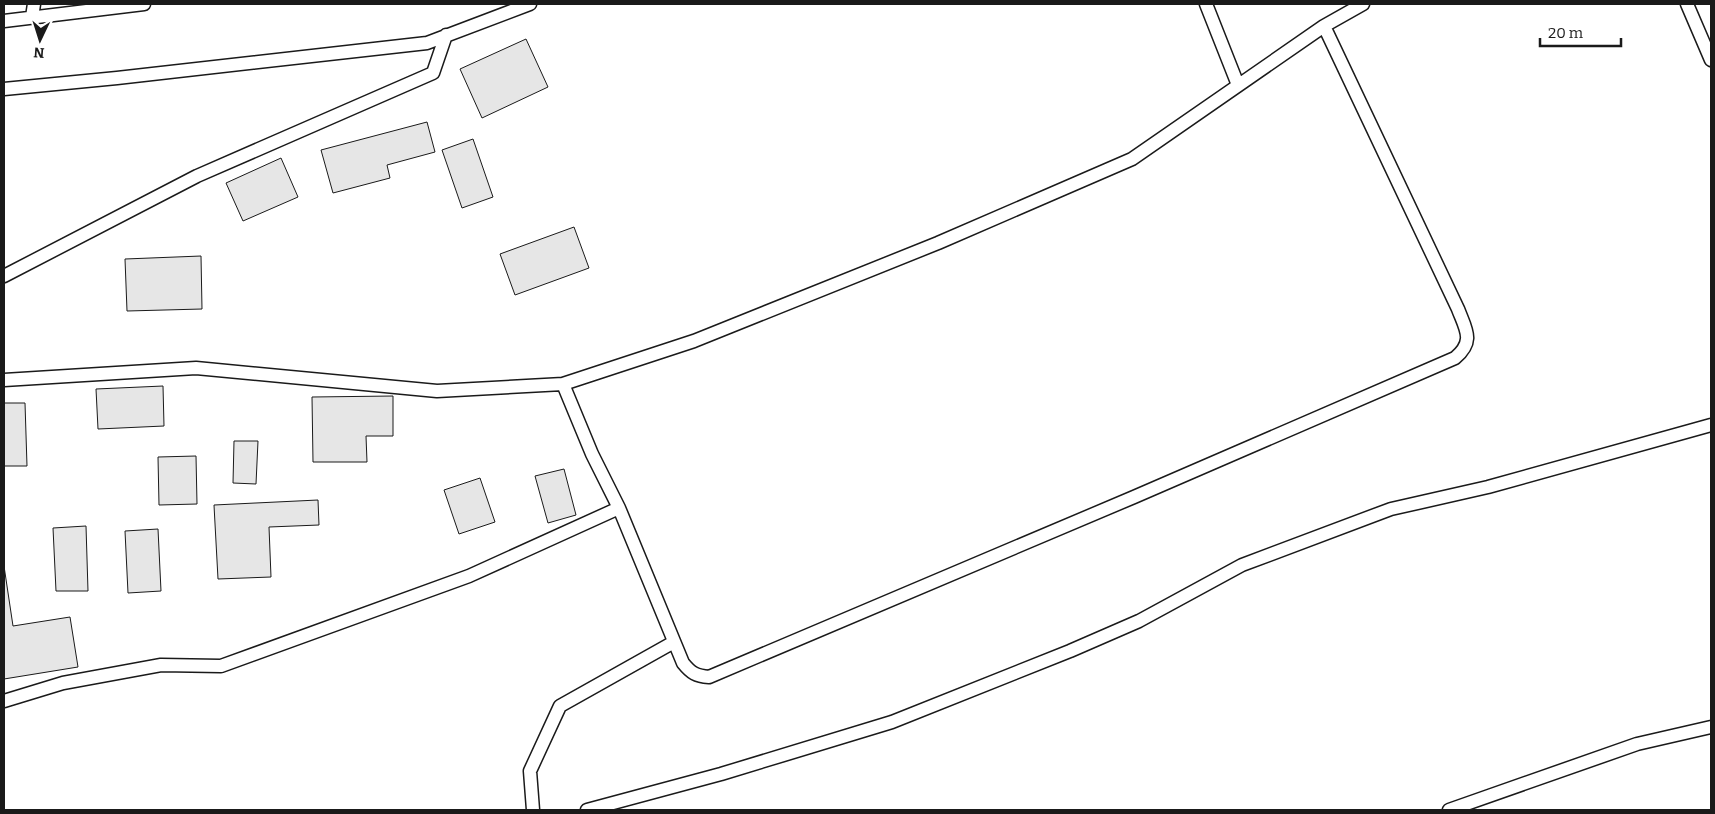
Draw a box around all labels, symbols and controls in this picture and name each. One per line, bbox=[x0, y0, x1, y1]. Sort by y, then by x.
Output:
north arrow bbox=[15, 15, 65, 65]
scale bar bbox=[1540, 15, 1621, 47]
text: 20 m bbox=[1548, 24, 1584, 42]
text: N bbox=[33, 44, 45, 61]

